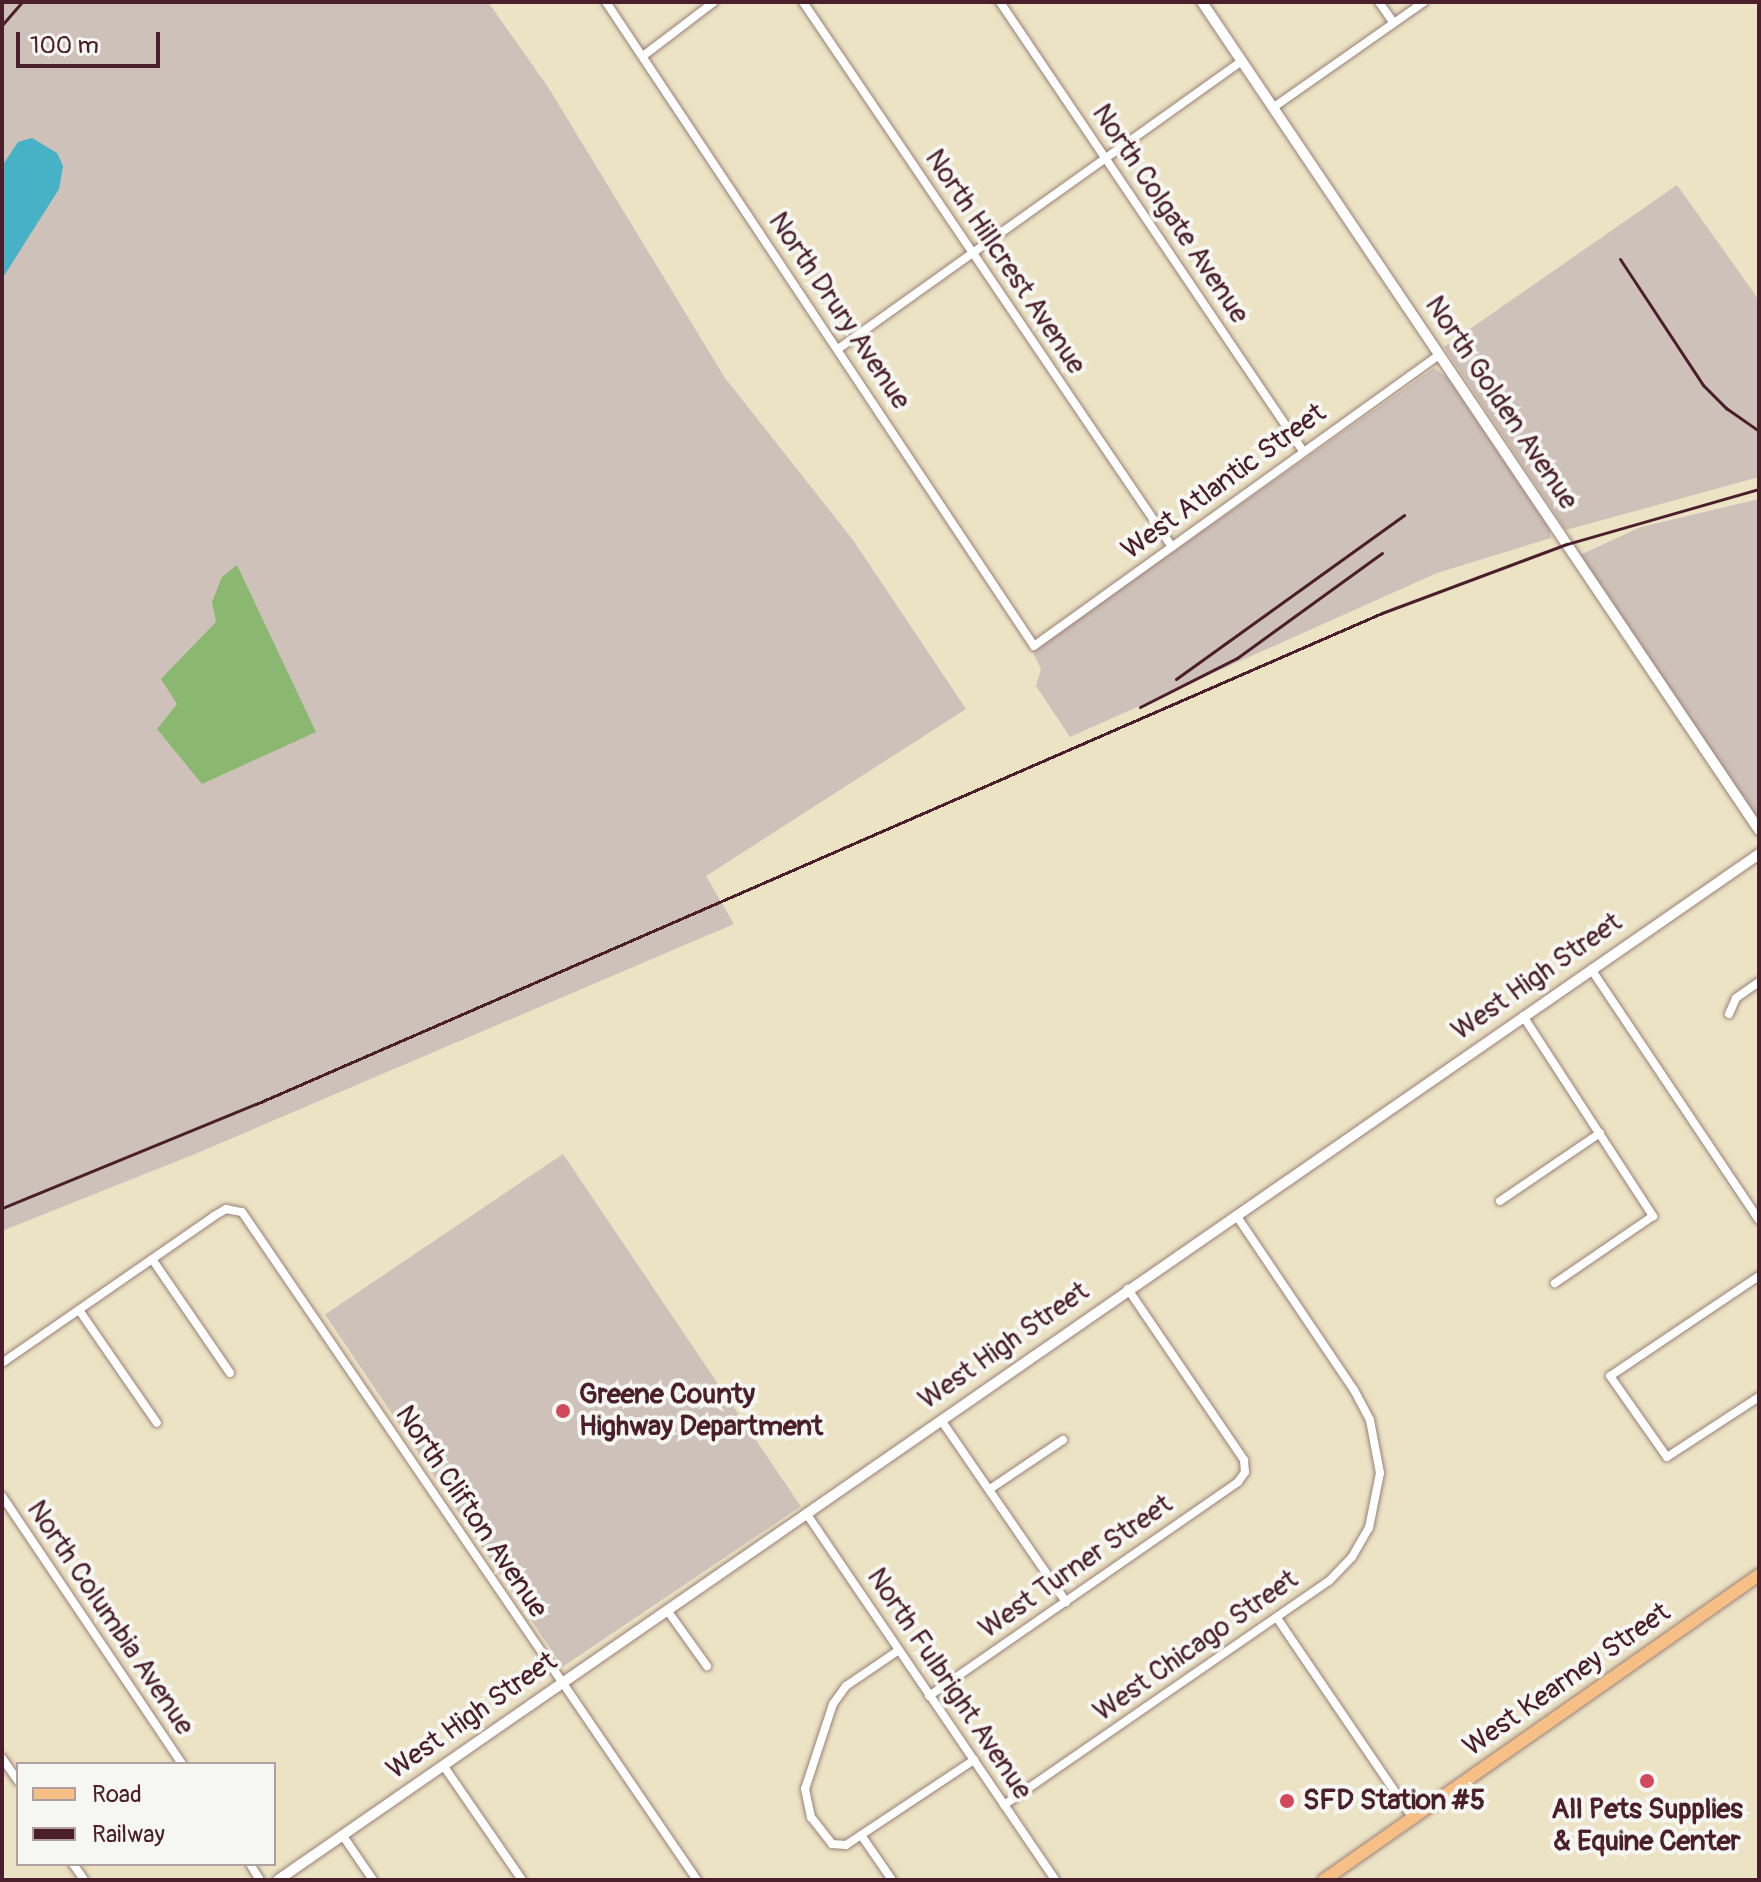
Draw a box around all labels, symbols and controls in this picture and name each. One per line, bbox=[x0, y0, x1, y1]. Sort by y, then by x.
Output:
scale bar bbox=[20, 16, 164, 66]
text: 100 m bbox=[30, 31, 99, 60]
street label: North Colgate Avenue bbox=[1084, 98, 1256, 330]
street label: North Hillcrest Avenue bbox=[917, 143, 1093, 381]
street label: North Drury Avenue bbox=[761, 206, 917, 416]
street label: North Golden Avenue bbox=[1417, 290, 1585, 516]
street label: West Atlantic Street bbox=[1115, 397, 1333, 567]
street label: West High Street bbox=[1446, 906, 1628, 1048]
street label: West High Street bbox=[913, 1275, 1095, 1417]
place label: Greene County Highway Department bbox=[579, 1378, 823, 1444]
street label: North Clifton Avenue bbox=[388, 1399, 554, 1625]
marker: Greene County Highway Department bbox=[554, 1402, 572, 1420]
street label: West Turner Street bbox=[973, 1488, 1179, 1646]
street label: North Columbia Avenue bbox=[19, 1494, 201, 1742]
street label: North Fulbright Avenue bbox=[859, 1562, 1039, 1806]
street label: West Chicago Street bbox=[1087, 1563, 1305, 1729]
street label: West Kearney Street bbox=[1457, 1596, 1677, 1764]
street label: West High Street bbox=[381, 1645, 563, 1787]
legend bbox=[16, 1762, 276, 1866]
marker: All Pets Supplies & Equine Center bbox=[1638, 1772, 1656, 1790]
text: Road bbox=[92, 1780, 142, 1809]
place label: SFD Station #5 bbox=[1303, 1784, 1485, 1818]
marker: SFD Station #5 bbox=[1278, 1792, 1296, 1810]
place label: All Pets Supplies & Equine Center bbox=[1551, 1793, 1743, 1859]
text: Railway bbox=[92, 1820, 165, 1849]

